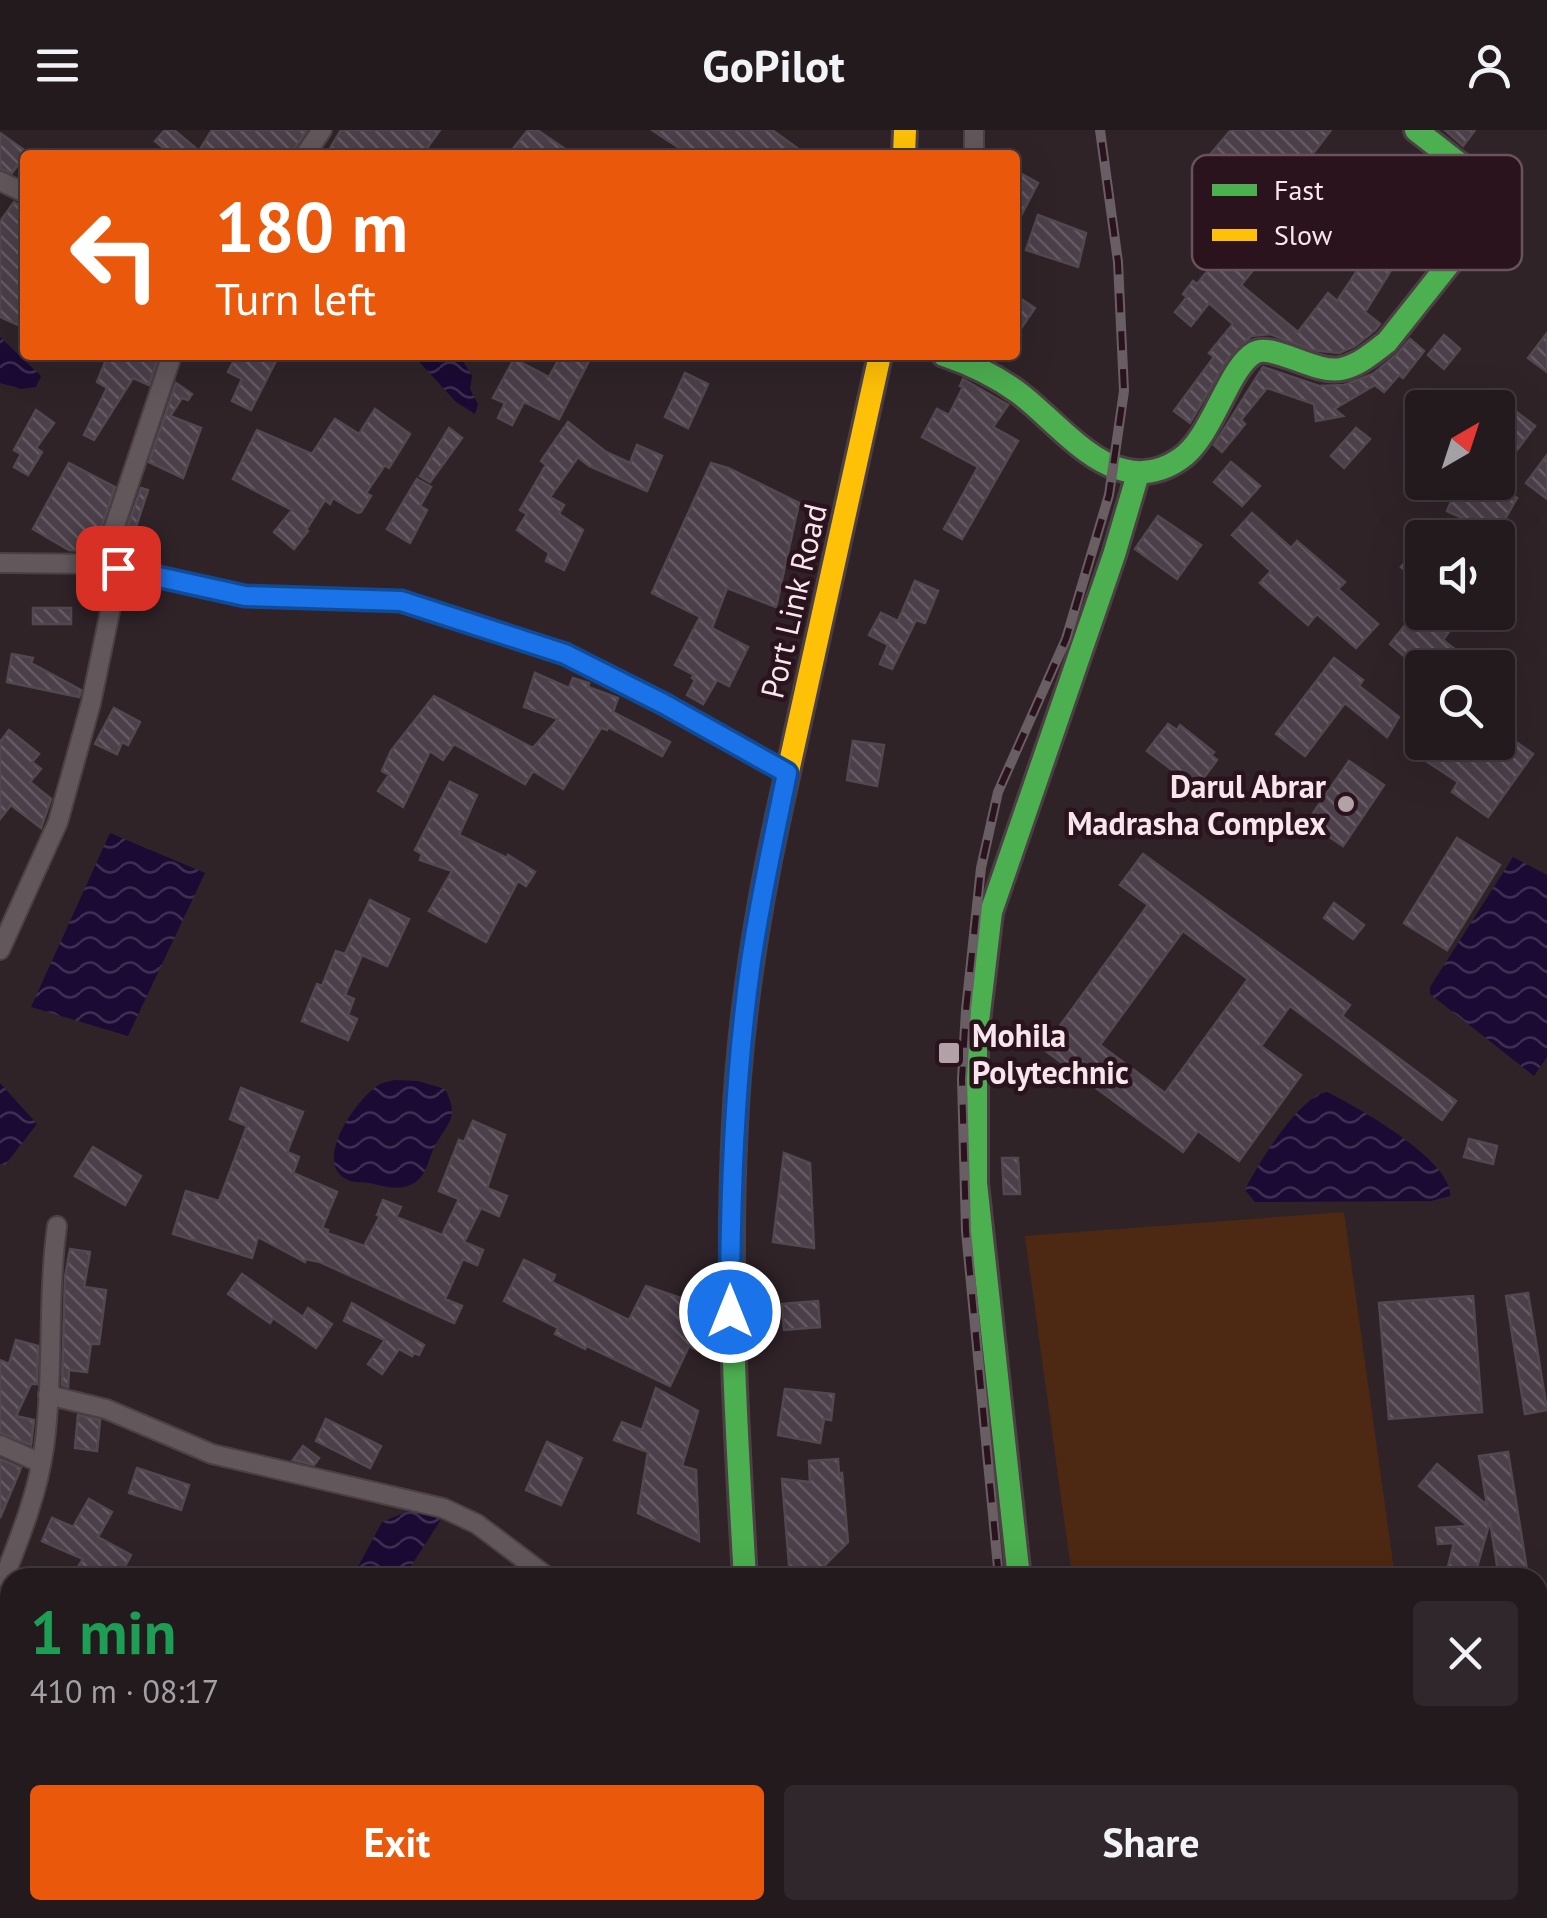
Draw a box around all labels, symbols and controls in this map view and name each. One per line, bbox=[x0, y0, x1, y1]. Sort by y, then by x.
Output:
text: GoPilot bbox=[702, 36, 845, 94]
icon: menu bbox=[30, 38, 85, 93]
icon: person bbox=[1462, 38, 1517, 93]
legend bbox=[1192, 155, 1522, 270]
text: Fast bbox=[1274, 171, 1324, 208]
text: 180 m bbox=[215, 181, 408, 271]
icon: left bbox=[50, 190, 180, 320]
text: Slow bbox=[1274, 216, 1333, 253]
text: Turn left bbox=[215, 269, 376, 327]
north arrow bbox=[1405, 390, 1515, 500]
map controls bbox=[1405, 390, 1515, 760]
street label: Port Link Road bbox=[750, 500, 836, 702]
button: sound bbox=[1405, 520, 1515, 630]
pin bbox=[76, 526, 161, 611]
icon: arrive bbox=[91, 541, 146, 596]
button: search bbox=[1405, 650, 1515, 760]
place label: Darul Abrar Madrasha Complex bbox=[1067, 765, 1327, 844]
marker: Darul Abrar Madrasha Complex bbox=[1335, 793, 1357, 815]
place label: Mohila Polytechnic bbox=[972, 1014, 1129, 1093]
marker: Mohila Polytechnic bbox=[936, 1040, 962, 1066]
position arrow bbox=[678, 1260, 782, 1364]
text: 1 min bbox=[30, 1593, 176, 1671]
button: close bbox=[1413, 1601, 1518, 1706]
text: 410 m · 08:17 bbox=[30, 1670, 219, 1712]
button: Exit bbox=[30, 1785, 764, 1900]
button: Share bbox=[784, 1785, 1518, 1900]

